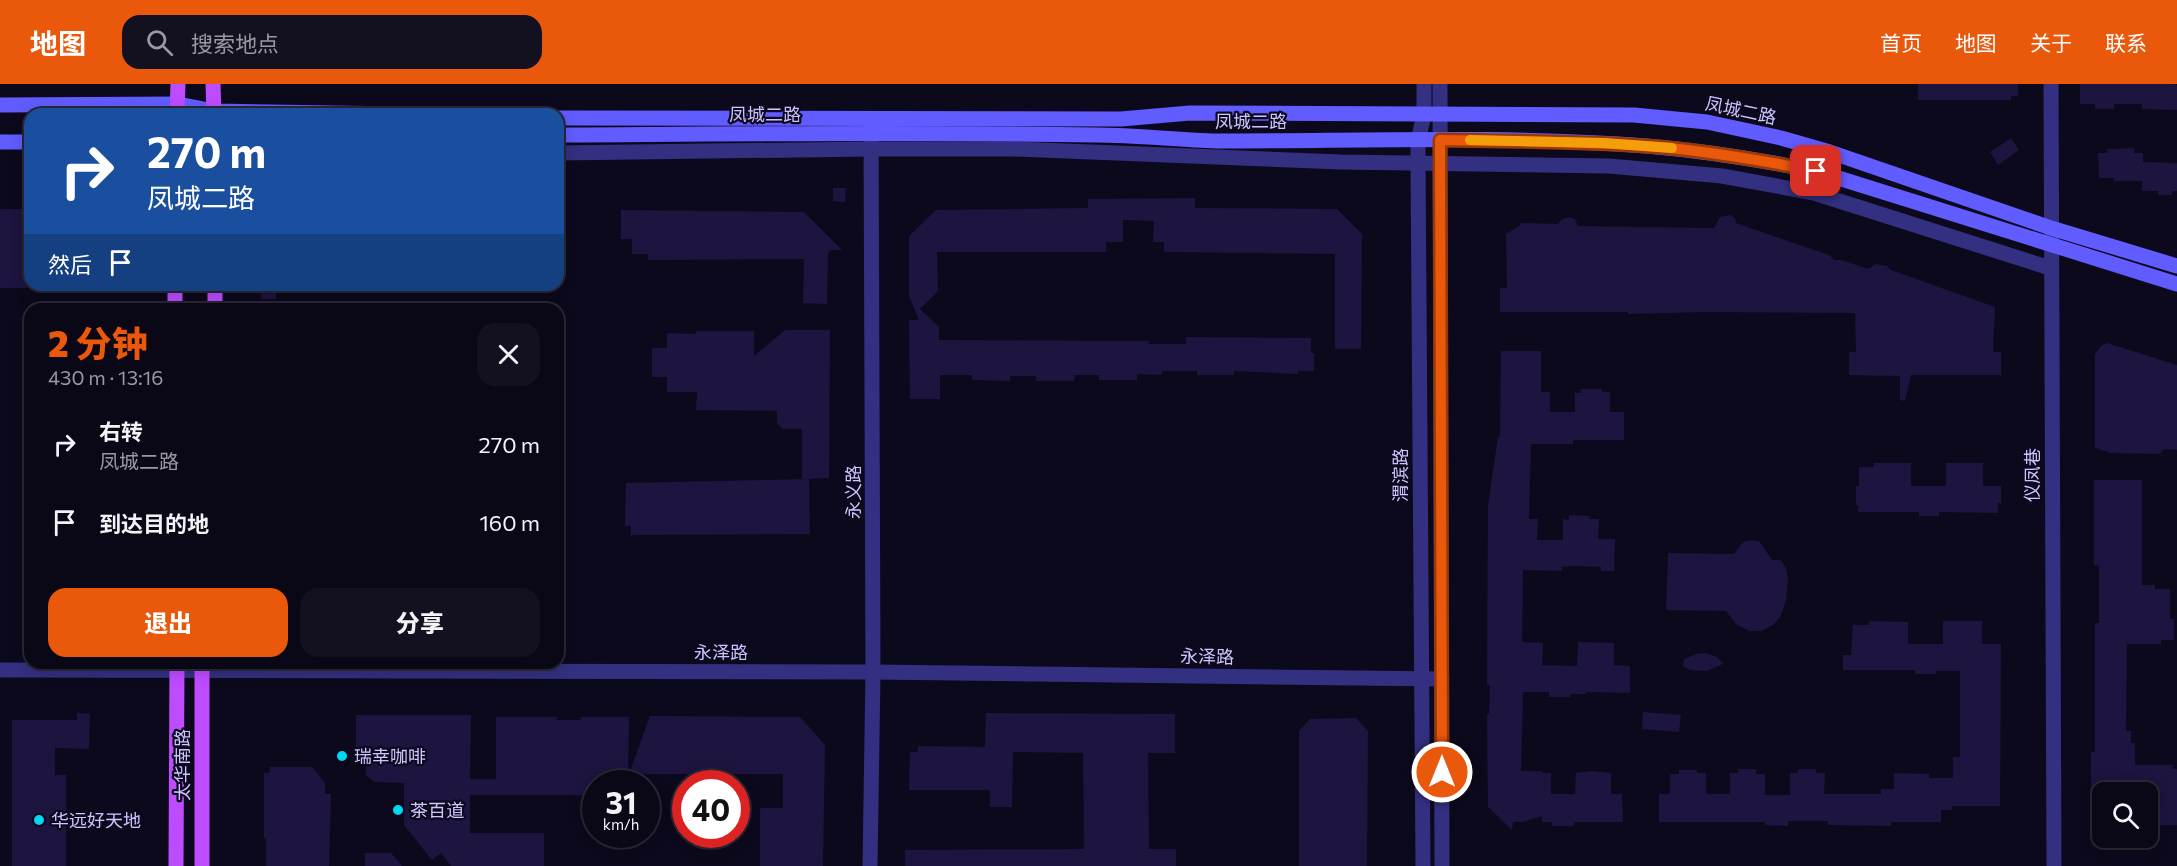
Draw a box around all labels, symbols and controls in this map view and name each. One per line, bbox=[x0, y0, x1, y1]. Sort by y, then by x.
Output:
search box bbox=[122, 15, 542, 69]
text: 地图 bbox=[30, 26, 86, 60]
icon: search bbox=[143, 26, 176, 59]
text: 搜索地点 bbox=[191, 30, 279, 57]
text: 首页 bbox=[1880, 30, 1922, 55]
text: 地图 bbox=[1955, 30, 1997, 55]
text: 关于 bbox=[2030, 30, 2072, 55]
text: 联系 bbox=[2105, 30, 2147, 55]
street label: 凤城二路 bbox=[1703, 92, 1779, 128]
street label: 凤城二路 bbox=[729, 103, 801, 125]
street label: 凤城二路 bbox=[1215, 110, 1287, 132]
text: 270 m bbox=[147, 125, 266, 177]
icon: right bbox=[48, 132, 126, 210]
pin bbox=[1790, 145, 1841, 196]
icon: arrive bbox=[1799, 154, 1832, 187]
text: 凤城二路 bbox=[147, 181, 255, 214]
icon: arrive bbox=[104, 246, 137, 279]
text: 然后 bbox=[48, 251, 92, 278]
text: 2 分钟 bbox=[48, 320, 148, 364]
button: close bbox=[477, 323, 540, 386]
text: 430 m · 13:16 bbox=[48, 365, 164, 389]
text: 右转 bbox=[99, 418, 143, 445]
icon: right bbox=[48, 428, 81, 461]
text: 270 m bbox=[479, 431, 540, 458]
street label: 渭滨路 bbox=[1389, 448, 1411, 502]
street label: 仪凤巷 bbox=[2021, 448, 2043, 502]
text: 凤城二路 bbox=[99, 449, 179, 473]
street label: 永义路 bbox=[842, 465, 864, 519]
icon: arrive bbox=[48, 506, 81, 539]
text: 160 m bbox=[479, 509, 540, 536]
text: 到达目的地 bbox=[99, 510, 209, 537]
button: 退出 bbox=[48, 588, 288, 657]
button: 分享 bbox=[300, 588, 540, 657]
street label: 永泽路 bbox=[694, 641, 748, 663]
street label: 永泽路 bbox=[1180, 645, 1234, 667]
street label: 太华南路 bbox=[171, 729, 193, 801]
position arrow bbox=[1410, 740, 1474, 804]
place label: 瑞幸咖啡 bbox=[354, 745, 426, 767]
marker: 瑞幸咖啡 bbox=[335, 749, 349, 763]
speed limit sign: 40 bbox=[672, 770, 750, 848]
map controls bbox=[2092, 782, 2158, 848]
button: search bbox=[2092, 782, 2158, 848]
text: 31 bbox=[605, 783, 637, 820]
place label: 茶百道 bbox=[410, 799, 464, 821]
marker: 茶百道 bbox=[391, 803, 405, 817]
place label: 华远好天地 bbox=[51, 809, 141, 831]
marker: 华远好天地 bbox=[32, 813, 46, 827]
text: km/h bbox=[603, 815, 639, 833]

